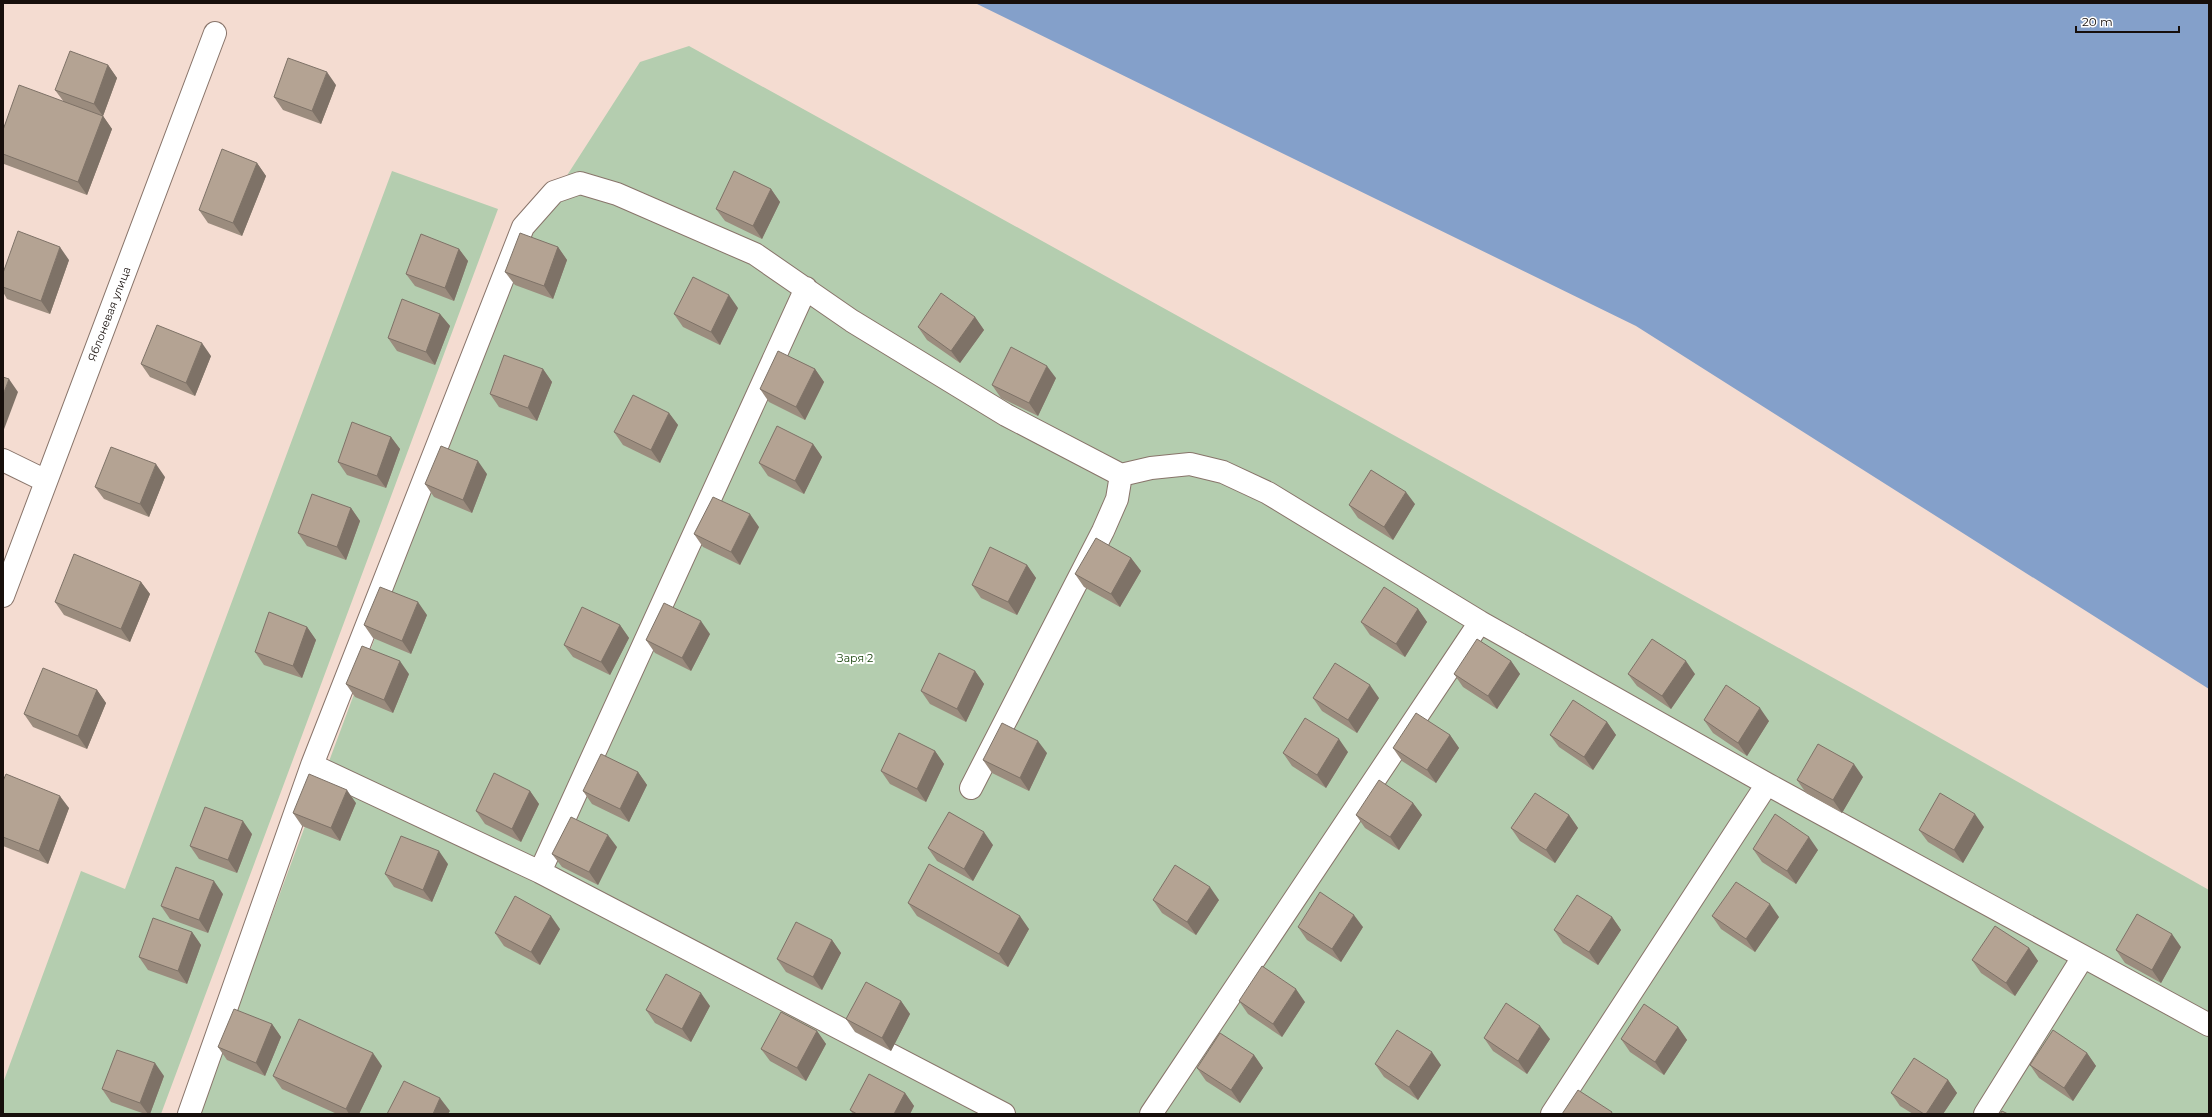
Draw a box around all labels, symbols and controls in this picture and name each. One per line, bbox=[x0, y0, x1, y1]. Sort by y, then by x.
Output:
scale bar bbox=[2076, 8, 2179, 34]
text: 20 m bbox=[2082, 14, 2113, 29]
street label: Яблоневая улица bbox=[84, 265, 134, 363]
park label: Заря 2 bbox=[837, 651, 873, 665]

